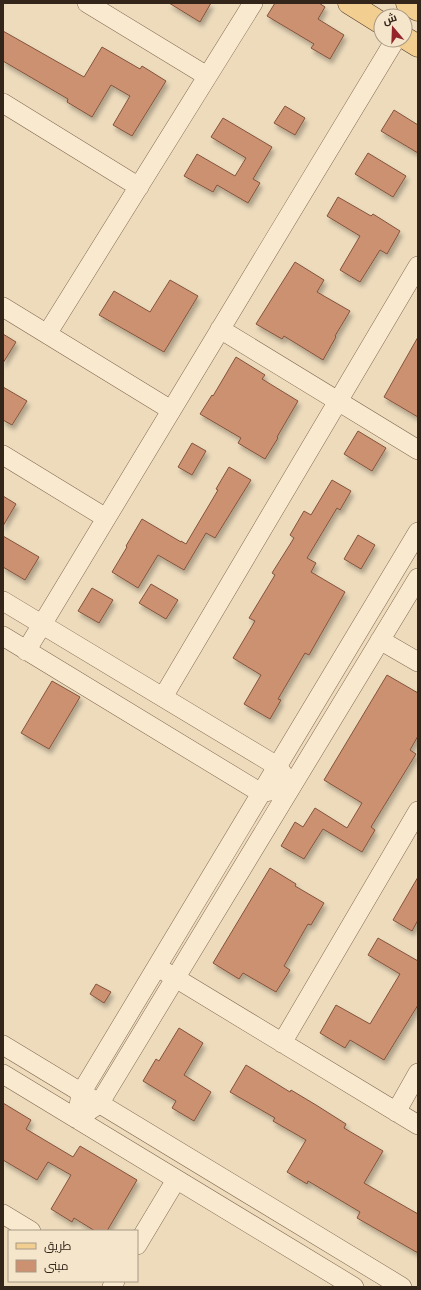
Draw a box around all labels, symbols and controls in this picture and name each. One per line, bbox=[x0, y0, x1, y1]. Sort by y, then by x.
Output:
north arrow bbox=[373, 8, 413, 48]
text: ش bbox=[381, 10, 399, 27]
legend bbox=[8, 1230, 138, 1282]
text: طريق bbox=[44, 1238, 72, 1253]
text: مبنى bbox=[44, 1258, 69, 1273]

